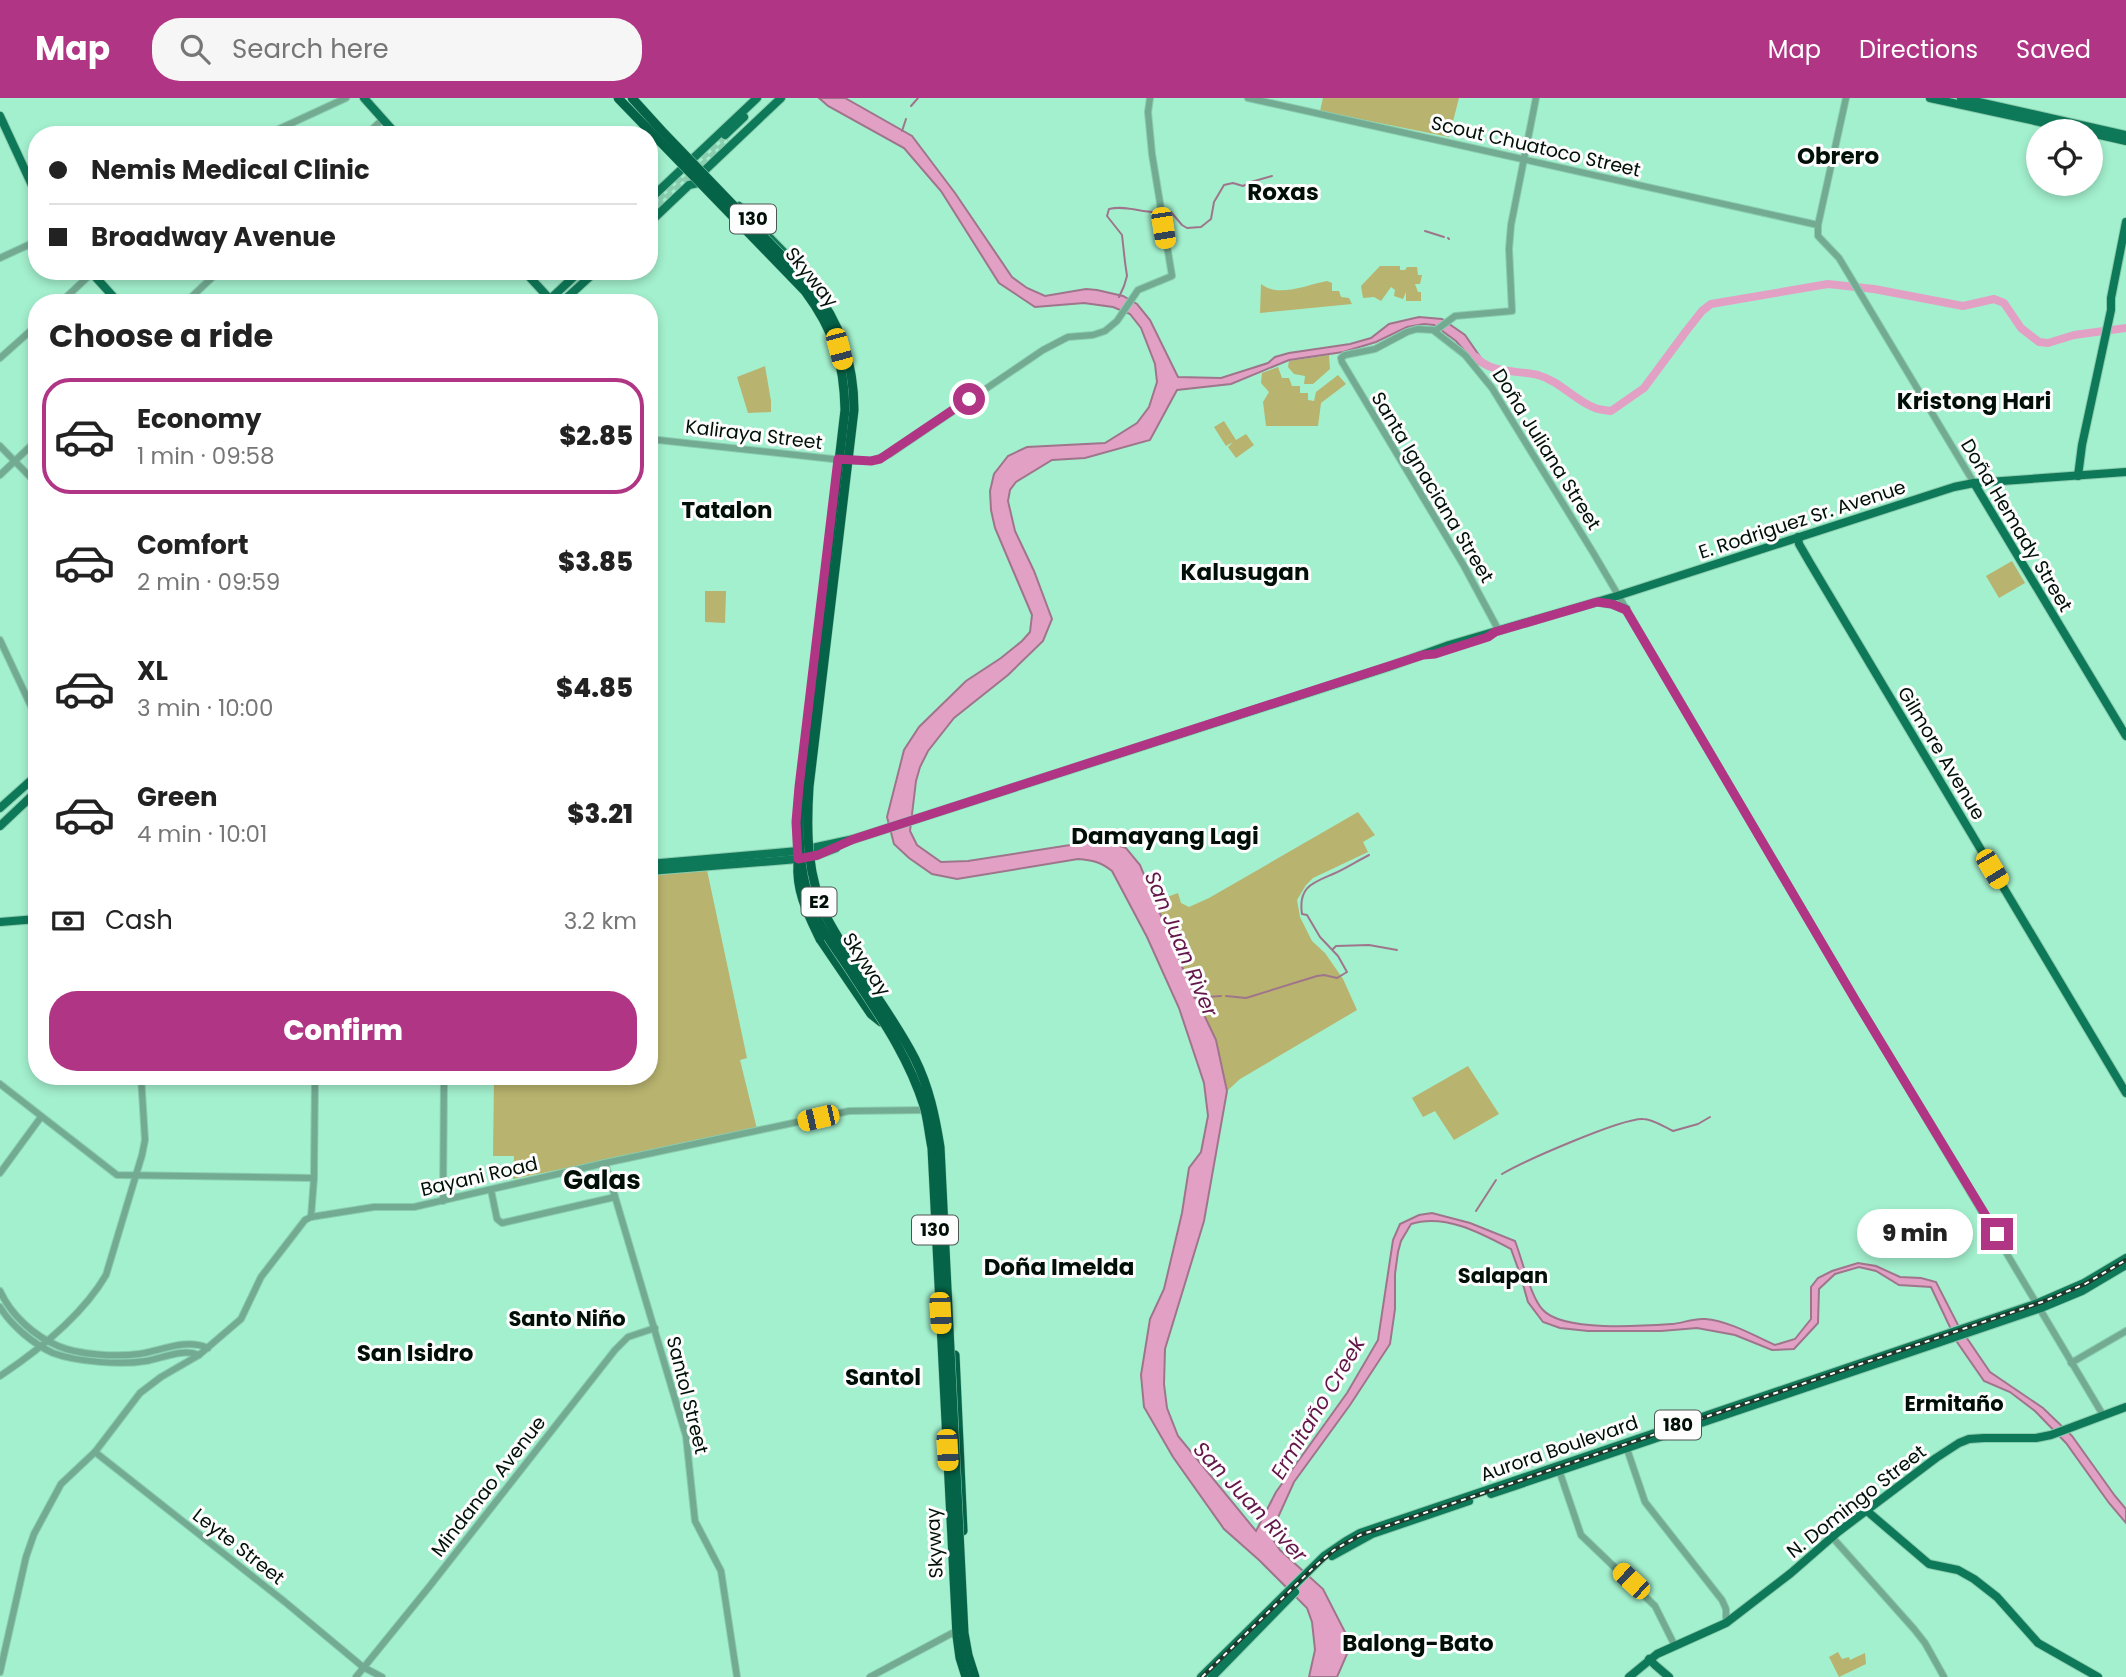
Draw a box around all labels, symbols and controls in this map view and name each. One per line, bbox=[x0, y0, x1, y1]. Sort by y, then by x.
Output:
search box bbox=[152, 18, 642, 81]
text: Map bbox=[35, 25, 110, 72]
icon: search bbox=[176, 30, 214, 68]
text: Search here bbox=[232, 31, 389, 67]
text: Map bbox=[1768, 33, 1821, 66]
text: Directions bbox=[1859, 33, 1978, 66]
text: Saved bbox=[2016, 33, 2091, 66]
street label: Scout Chuatoco Street bbox=[1428, 109, 1643, 184]
map controls bbox=[2026, 119, 2103, 196]
button: locate bbox=[2026, 119, 2103, 196]
district label: Obrero bbox=[1797, 140, 1879, 172]
text: Nemis Medical Clinic bbox=[91, 152, 370, 188]
district label: Roxas bbox=[1247, 176, 1319, 208]
road number: 130 bbox=[730, 204, 776, 234]
car bbox=[1150, 206, 1177, 250]
text: Broadway Avenue bbox=[91, 219, 336, 255]
street label: Skyway bbox=[779, 241, 845, 314]
text: Choose a ride bbox=[49, 313, 273, 358]
car bbox=[824, 326, 855, 372]
street label: Doña Juliana Street bbox=[1486, 363, 1607, 535]
route start bbox=[953, 383, 985, 415]
district label: Kristong Hari bbox=[1897, 385, 2051, 417]
street label: Santa Ignaciana Street bbox=[1365, 387, 1500, 588]
text: Economy bbox=[137, 401, 261, 437]
icon: car bbox=[53, 405, 116, 468]
street label: Kaliraya Street bbox=[684, 413, 824, 456]
text: $2.85 bbox=[559, 418, 633, 454]
street label: Doña Hemady Street bbox=[1954, 434, 2079, 617]
text: 1 min · 09:58 bbox=[137, 440, 275, 472]
street label: E. Rodriguez Sr. Avenue bbox=[1695, 473, 1909, 566]
district label: Tatalon bbox=[681, 494, 773, 526]
text: Comfort bbox=[137, 527, 249, 563]
icon: car bbox=[53, 531, 116, 594]
text: $3.85 bbox=[558, 544, 633, 580]
district label: Kalusugan bbox=[1180, 556, 1310, 588]
text: 2 min · 09:59 bbox=[137, 566, 280, 598]
text: XL bbox=[137, 653, 168, 689]
icon: car bbox=[53, 657, 116, 720]
text: $4.85 bbox=[556, 670, 633, 706]
street label: Gilmore Avenue bbox=[1891, 682, 1992, 825]
text: 3 min · 10:00 bbox=[137, 692, 274, 724]
text: Green bbox=[137, 779, 218, 815]
icon: car bbox=[53, 783, 116, 846]
text: $3.21 bbox=[567, 796, 633, 832]
text: 4 min · 10:01 bbox=[137, 818, 267, 850]
district label: Damayang Lagi bbox=[1071, 820, 1259, 852]
car bbox=[1973, 846, 2012, 892]
water label: San Juan River bbox=[1138, 867, 1226, 1022]
road number: E2 bbox=[802, 888, 836, 916]
icon: cash bbox=[49, 902, 87, 940]
text: Cash bbox=[105, 902, 173, 938]
text: 3.2 km bbox=[564, 905, 637, 937]
street label: Skyway bbox=[836, 927, 897, 1002]
button: Confirm bbox=[49, 991, 637, 1071]
car bbox=[796, 1103, 841, 1133]
street label: Bayani Road bbox=[418, 1150, 540, 1203]
district label: Galas bbox=[563, 1162, 641, 1198]
callout: 9 min bbox=[1857, 1210, 1972, 1258]
road number: 130 bbox=[912, 1216, 958, 1245]
text: 9 min bbox=[1882, 1217, 1948, 1249]
route end bbox=[1981, 1218, 2013, 1250]
district label: Doña Imelda bbox=[984, 1251, 1134, 1283]
district label: Salapan bbox=[1458, 1261, 1548, 1290]
car bbox=[929, 1291, 952, 1335]
district label: Santo Niño bbox=[508, 1304, 626, 1333]
water label: Ermitaño Creek bbox=[1264, 1330, 1372, 1484]
street label: Santol Street bbox=[660, 1333, 715, 1457]
district label: San Isidro bbox=[357, 1337, 473, 1369]
district label: Santol bbox=[845, 1361, 921, 1393]
district label: Ermitaño bbox=[1904, 1389, 2004, 1418]
street label: Aurora Boulevard bbox=[1477, 1409, 1642, 1488]
street label: Mindanao Avenue bbox=[425, 1410, 552, 1563]
road number: 180 bbox=[1655, 1410, 1701, 1440]
car bbox=[936, 1428, 959, 1472]
water label: San Juan River bbox=[1187, 1435, 1315, 1569]
street label: N. Domingo Street bbox=[1781, 1438, 1932, 1564]
street label: Leyte Street bbox=[187, 1502, 290, 1591]
street label: Skyway bbox=[919, 1507, 950, 1579]
car bbox=[1609, 1559, 1654, 1603]
district label: Balong-Bato bbox=[1342, 1627, 1494, 1659]

